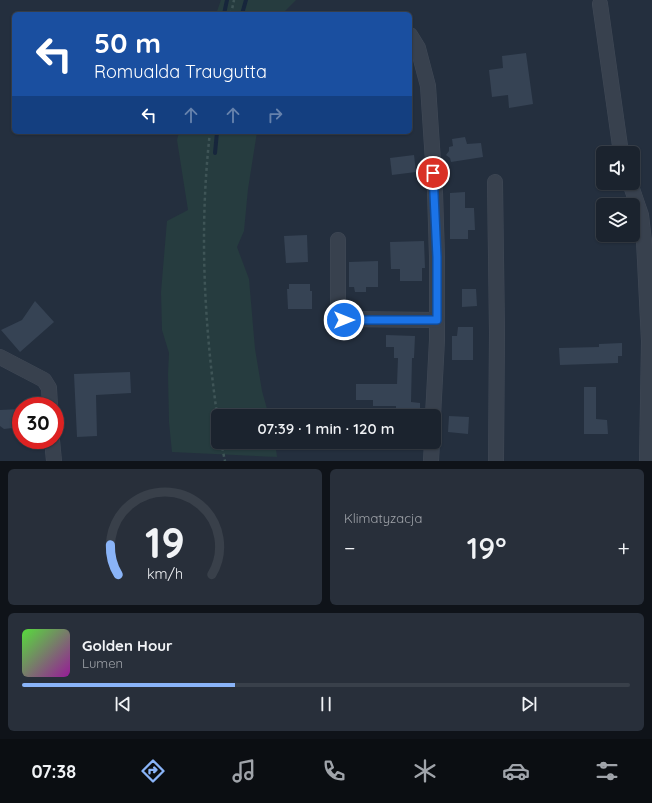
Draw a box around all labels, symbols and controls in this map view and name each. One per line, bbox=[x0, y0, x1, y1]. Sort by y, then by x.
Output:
text: 50 m bbox=[94, 25, 161, 60]
icon: left bbox=[28, 28, 80, 80]
text: Romualda Traugutta bbox=[94, 60, 267, 83]
icon: left bbox=[138, 104, 160, 126]
icon: ahead bbox=[180, 104, 202, 126]
icon: ahead bbox=[222, 104, 244, 126]
icon: right bbox=[264, 104, 286, 126]
map controls bbox=[596, 146, 640, 242]
button: sound bbox=[596, 146, 640, 190]
pin bbox=[416, 156, 450, 190]
icon: arrive bbox=[422, 162, 444, 184]
button: layers bbox=[596, 198, 640, 242]
position arrow bbox=[323, 299, 365, 341]
speed limit sign: 30 bbox=[12, 397, 64, 449]
text: 07:39 · 1 min · 120 m bbox=[258, 419, 394, 438]
text: Klimatyzacja bbox=[344, 510, 422, 526]
text: 19 bbox=[145, 516, 185, 568]
text: 19° bbox=[467, 529, 506, 567]
text: − bbox=[344, 534, 355, 562]
text: + bbox=[618, 534, 630, 562]
text: km/h bbox=[147, 565, 183, 583]
text: Golden Hour bbox=[82, 636, 173, 655]
text: Lumen bbox=[82, 655, 123, 671]
icon: previous bbox=[112, 693, 134, 715]
icon: pause bbox=[315, 693, 337, 715]
icon: next bbox=[518, 693, 540, 715]
icon: directions bbox=[139, 757, 167, 785]
icon: music bbox=[230, 757, 258, 785]
icon: phone bbox=[320, 757, 348, 785]
icon: climate bbox=[411, 757, 439, 785]
icon: car bbox=[502, 757, 530, 785]
icon: filters bbox=[593, 757, 621, 785]
text: 07:38 bbox=[31, 760, 76, 783]

